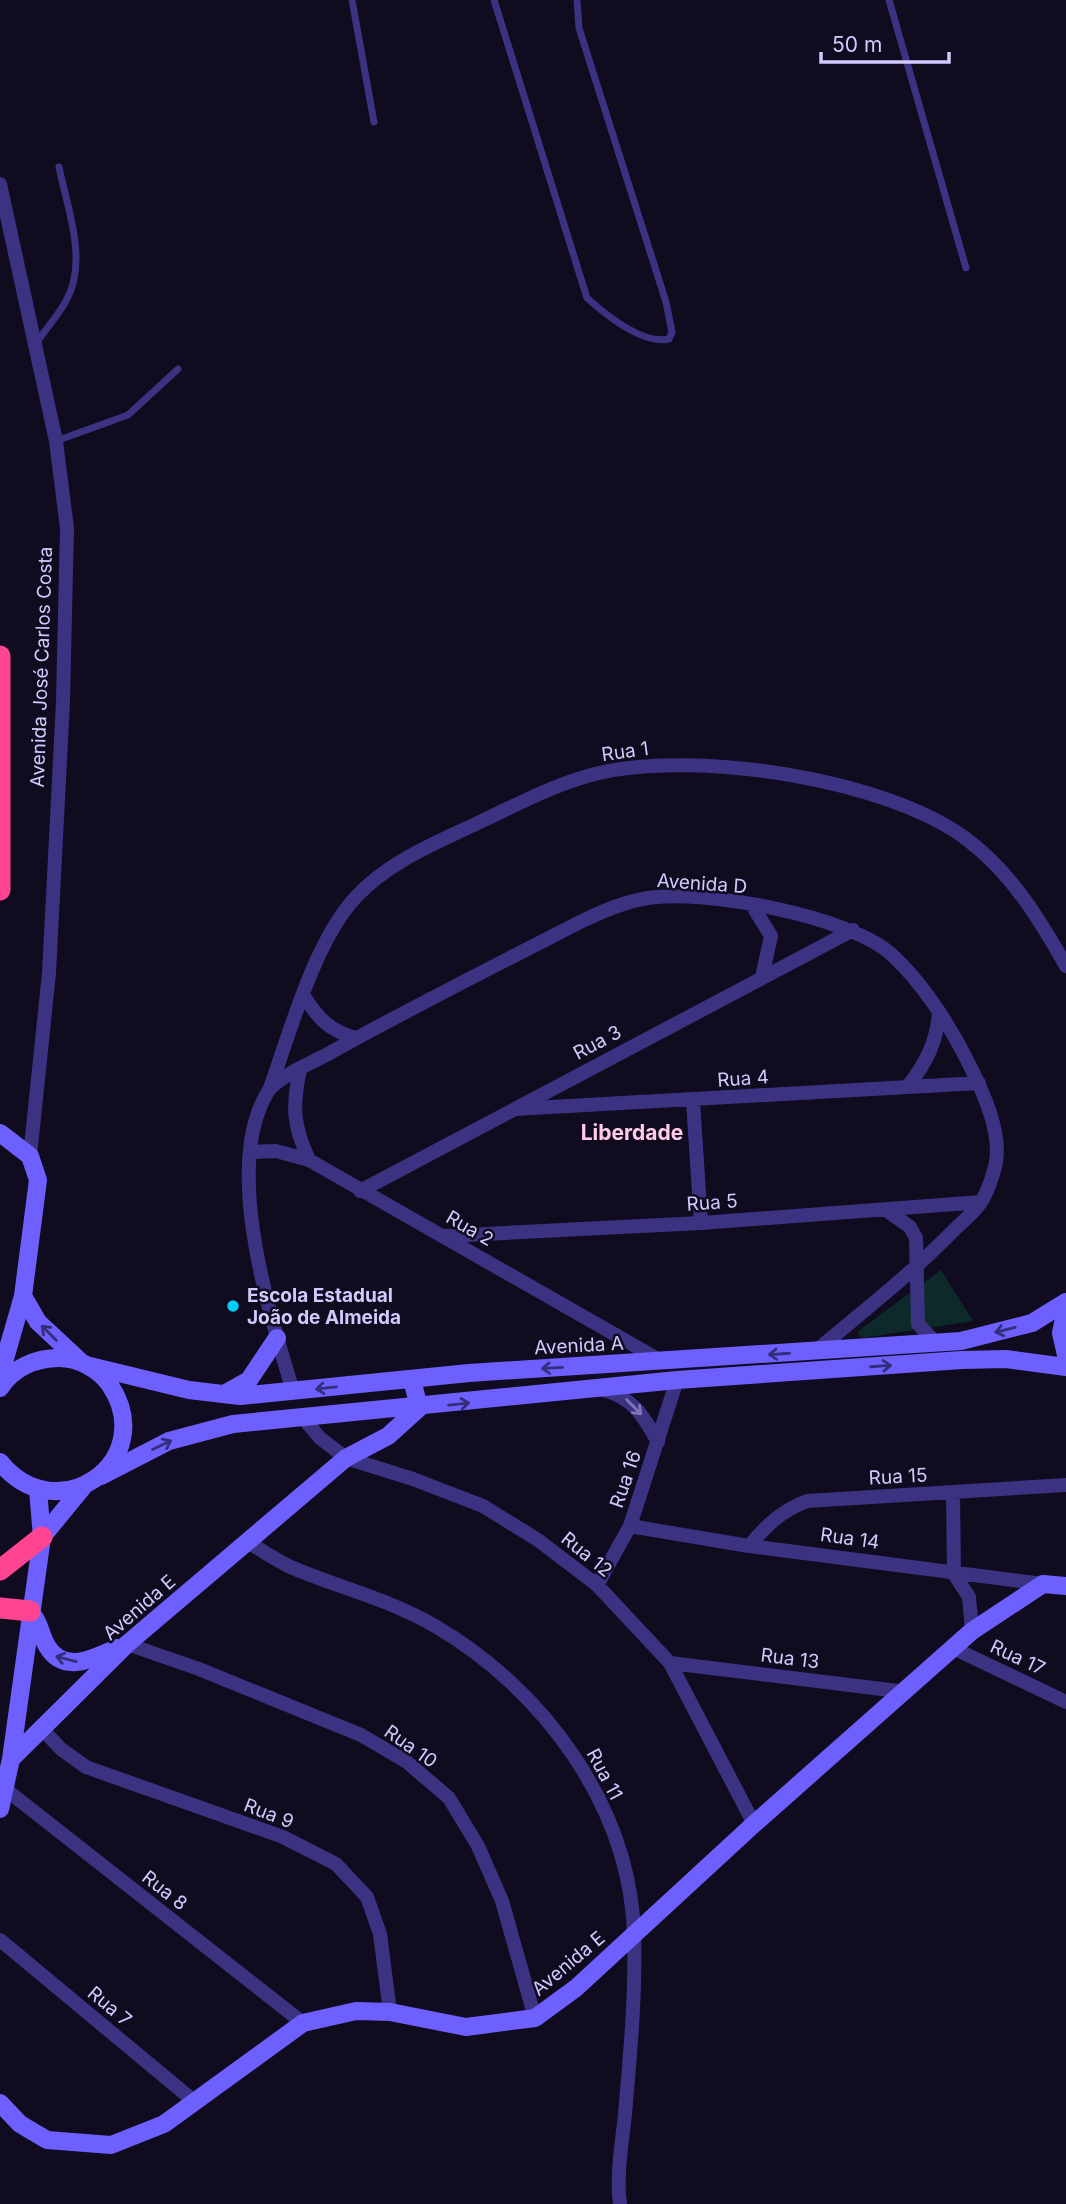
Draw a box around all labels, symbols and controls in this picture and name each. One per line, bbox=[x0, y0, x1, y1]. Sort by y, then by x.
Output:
scale bar bbox=[821, 21, 949, 65]
text: 50 m bbox=[832, 32, 882, 57]
street label: Avenida José Carlos Costa bbox=[26, 546, 57, 788]
street label: Rua 1 bbox=[600, 737, 650, 766]
street label: Avenida D bbox=[656, 869, 748, 898]
street label: Rua 3 bbox=[569, 1020, 625, 1065]
street label: Rua 4 bbox=[716, 1065, 770, 1092]
district label: Liberdade bbox=[581, 1120, 683, 1145]
street label: Rua 5 bbox=[686, 1189, 738, 1216]
street label: Rua 2 bbox=[442, 1206, 498, 1251]
place label: Escola Estadual João de Almeida bbox=[247, 1284, 401, 1329]
marker: Escola Estadual João de Almeida bbox=[225, 1298, 241, 1314]
one-way arrow bbox=[994, 1324, 1017, 1337]
one-way arrow bbox=[41, 1325, 58, 1342]
street label: Avenida A bbox=[534, 1332, 624, 1359]
one-way arrow bbox=[768, 1347, 791, 1360]
one-way arrow bbox=[869, 1359, 892, 1372]
one-way arrow bbox=[541, 1362, 564, 1375]
one-way arrow bbox=[315, 1381, 337, 1394]
one-way arrow bbox=[447, 1397, 470, 1410]
one-way arrow bbox=[626, 1399, 643, 1416]
one-way arrow bbox=[151, 1438, 172, 1451]
street label: Rua 16 bbox=[605, 1448, 646, 1511]
street label: Rua 15 bbox=[868, 1463, 928, 1490]
street label: Rua 14 bbox=[819, 1523, 881, 1554]
street label: Rua 12 bbox=[557, 1527, 617, 1582]
street label: Avenida E bbox=[99, 1570, 180, 1645]
street label: Rua 17 bbox=[987, 1635, 1049, 1680]
street label: Rua 13 bbox=[759, 1643, 821, 1674]
one-way arrow bbox=[56, 1652, 78, 1665]
street label: Rua 10 bbox=[380, 1720, 442, 1773]
street label: Rua 11 bbox=[582, 1745, 628, 1804]
street label: Rua 9 bbox=[241, 1794, 297, 1833]
street label: Rua 8 bbox=[137, 1866, 192, 1915]
street label: Avenida E bbox=[527, 1926, 609, 2001]
street label: Rua 7 bbox=[83, 1981, 136, 2031]

